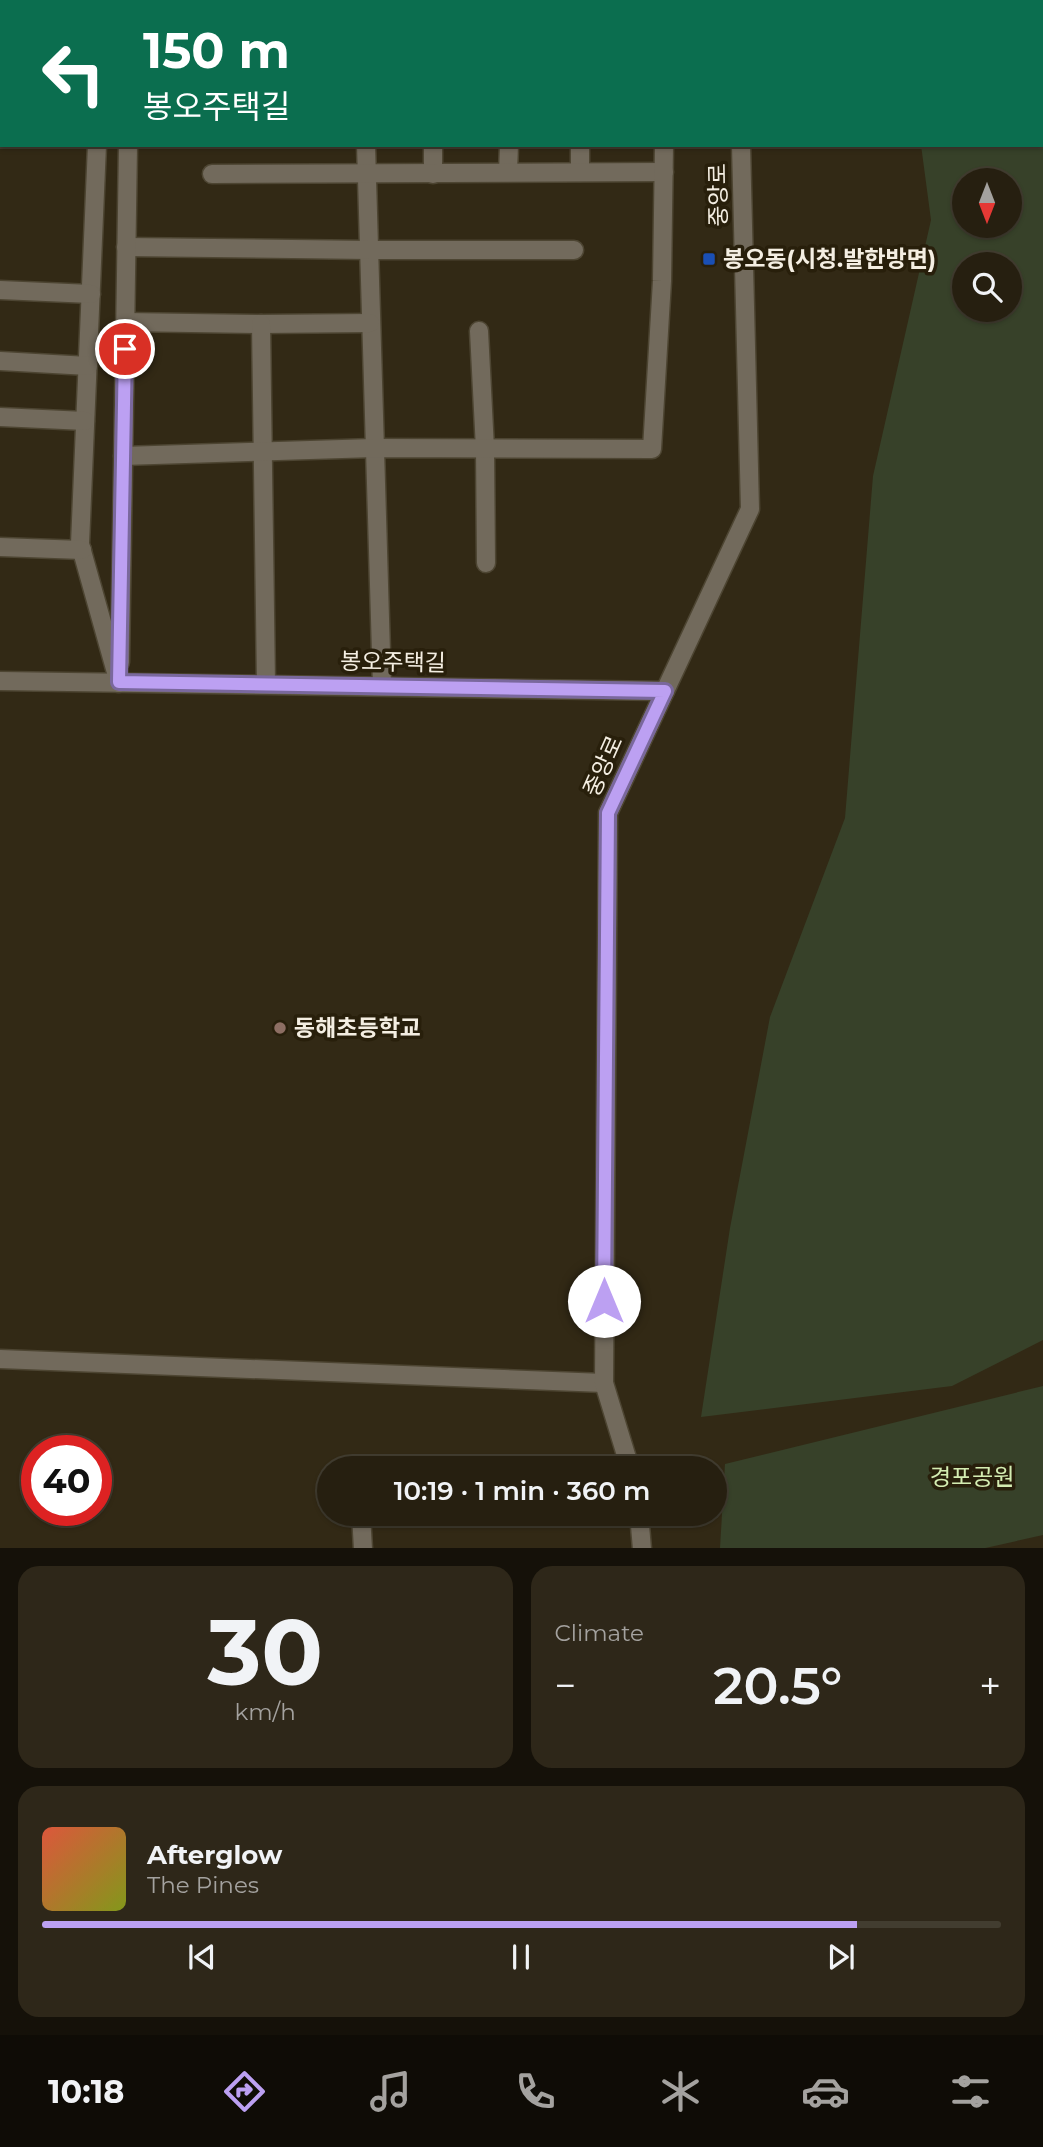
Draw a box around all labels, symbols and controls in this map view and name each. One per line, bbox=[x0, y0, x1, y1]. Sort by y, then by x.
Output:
text: 150 m bbox=[143, 21, 290, 80]
icon: left bbox=[28, 28, 119, 119]
text: 봉오주택길 bbox=[143, 87, 290, 126]
street label: 중앙로 bbox=[703, 163, 733, 227]
north arrow bbox=[952, 168, 1022, 238]
map controls bbox=[952, 168, 1022, 322]
place label: 봉오동(시청.발한방면) bbox=[723, 245, 936, 273]
marker: 봉오동(시청.발한방면) bbox=[701, 251, 717, 267]
button: search bbox=[952, 252, 1022, 322]
pin bbox=[95, 319, 155, 379]
icon: arrive bbox=[106, 330, 144, 368]
street label: 봉오주택길 bbox=[340, 647, 446, 677]
street label: 중앙로 bbox=[577, 731, 629, 801]
place label: 동해초등학교 bbox=[294, 1014, 421, 1042]
marker: 동해초등학교 bbox=[272, 1020, 288, 1036]
position arrow bbox=[567, 1264, 641, 1338]
speed limit sign: 40 bbox=[21, 1435, 112, 1526]
park label: 경포공원 bbox=[930, 1463, 1014, 1491]
text: 10:19 · 1 min · 360 m bbox=[394, 1475, 650, 1507]
text: 30 bbox=[207, 1597, 323, 1708]
text: Climate bbox=[555, 1619, 644, 1647]
text: 20.5° bbox=[713, 1654, 842, 1717]
text: − bbox=[555, 1662, 576, 1709]
text: + bbox=[979, 1662, 1001, 1709]
text: km/h bbox=[235, 1698, 296, 1726]
text: Afterglow bbox=[147, 1839, 282, 1871]
text: The Pines bbox=[147, 1871, 259, 1899]
icon: previous bbox=[183, 1938, 221, 1976]
icon: pause bbox=[502, 1938, 540, 1976]
icon: next bbox=[822, 1938, 860, 1976]
icon: directions bbox=[220, 2067, 269, 2116]
icon: music bbox=[366, 2067, 415, 2116]
icon: phone bbox=[511, 2067, 560, 2116]
icon: climate bbox=[656, 2067, 705, 2116]
icon: car bbox=[801, 2067, 850, 2116]
icon: filters bbox=[946, 2067, 995, 2116]
text: 10:18 bbox=[48, 2072, 124, 2111]

